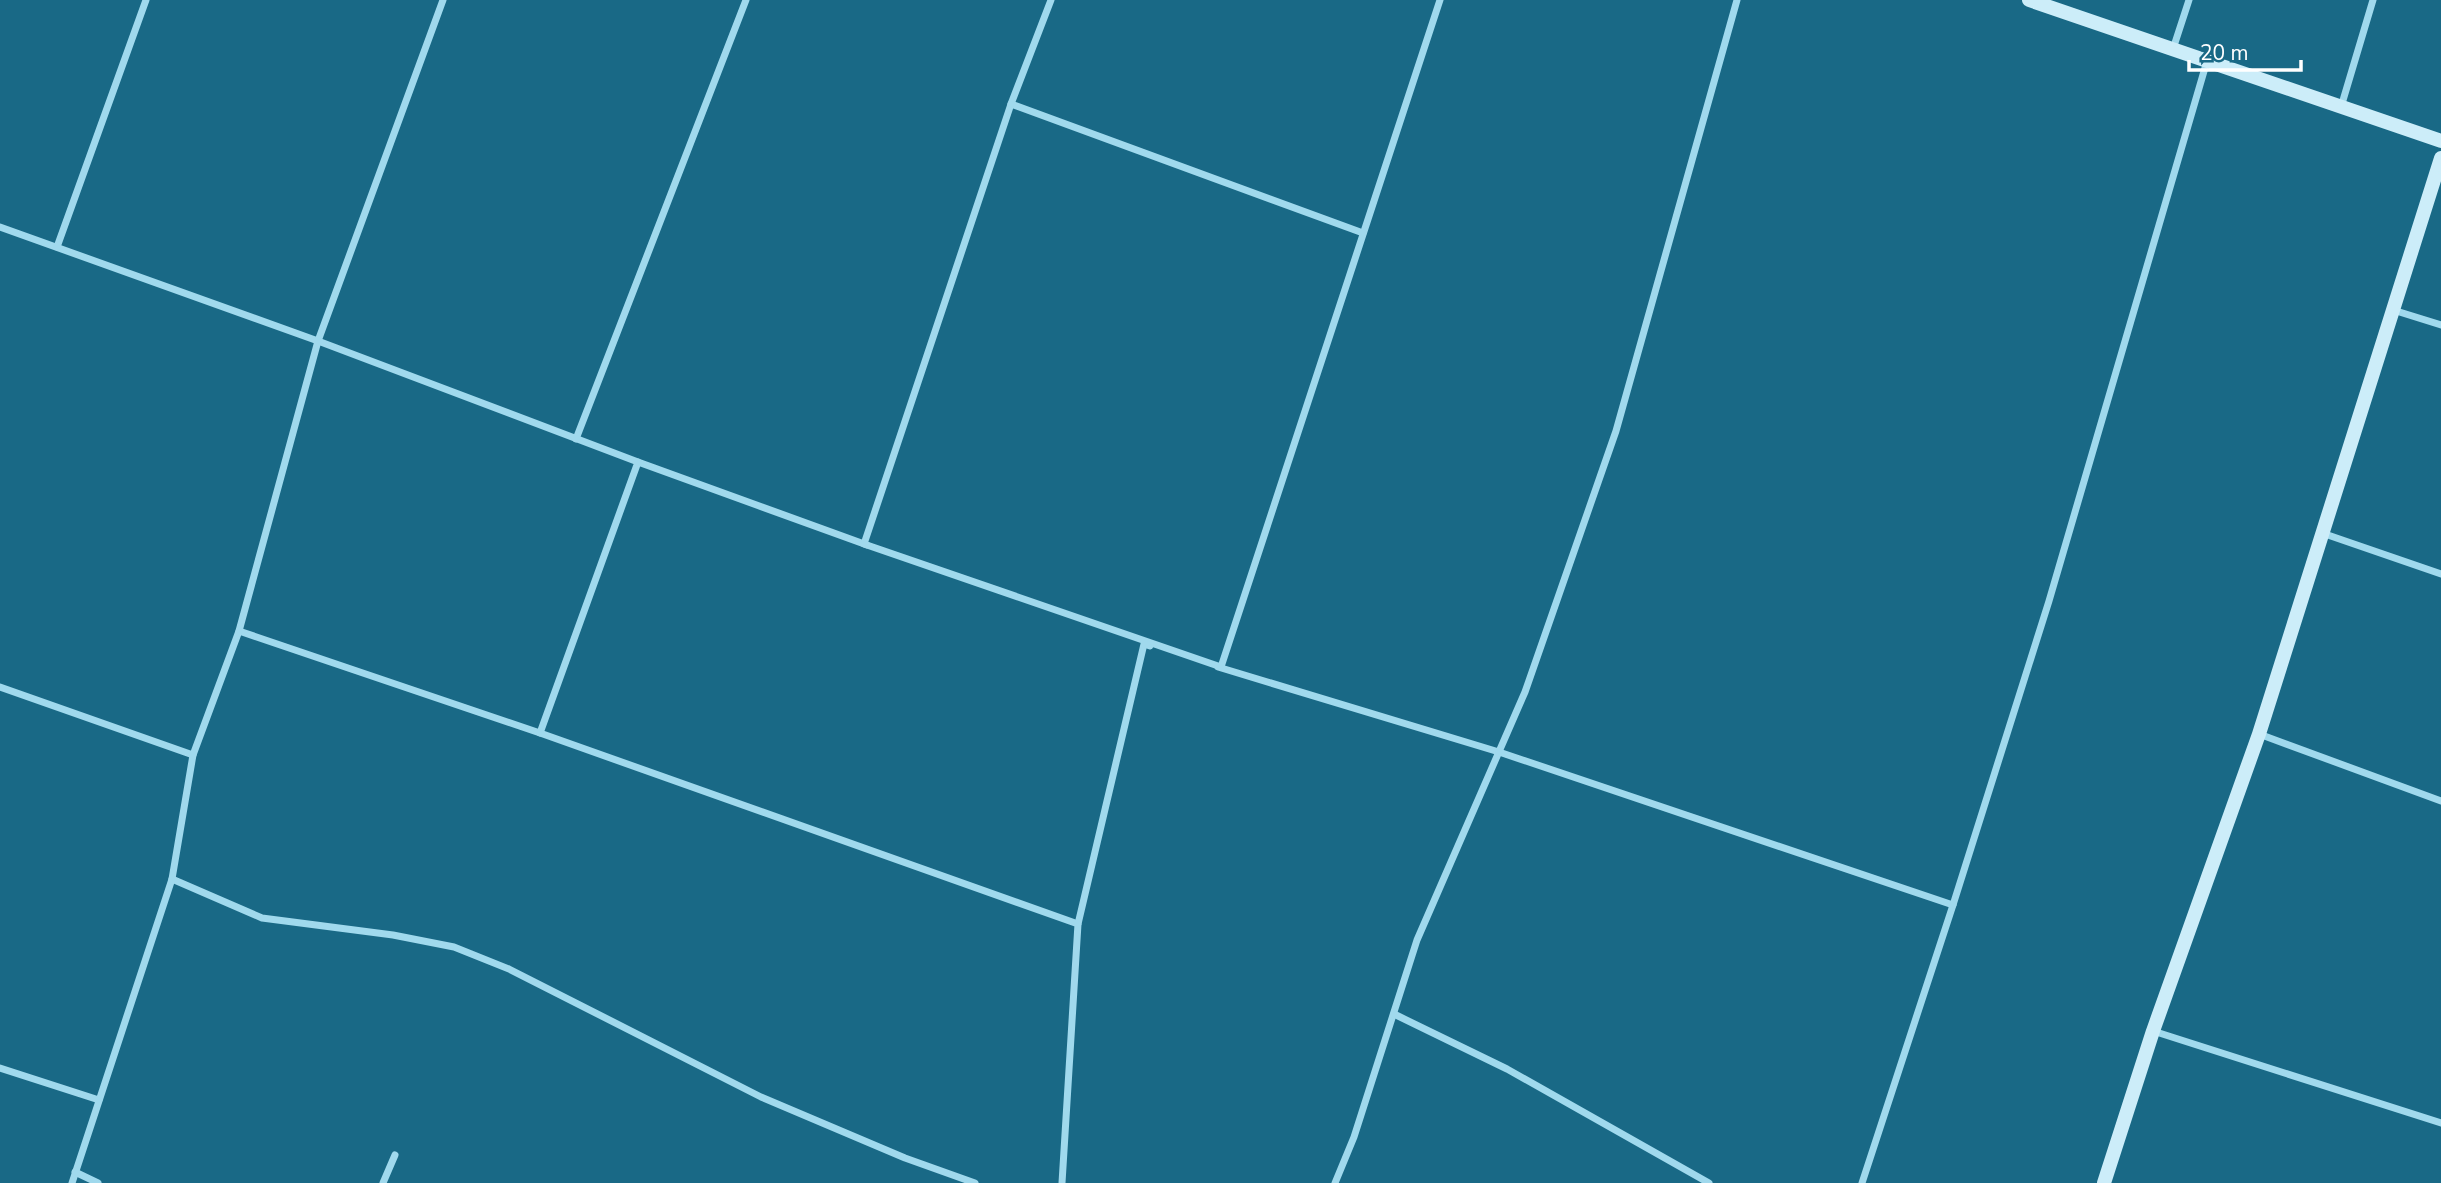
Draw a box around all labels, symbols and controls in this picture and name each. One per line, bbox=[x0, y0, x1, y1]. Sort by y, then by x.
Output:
scale bar bbox=[2189, 28, 2301, 72]
text: 20 m bbox=[2200, 39, 2249, 67]

